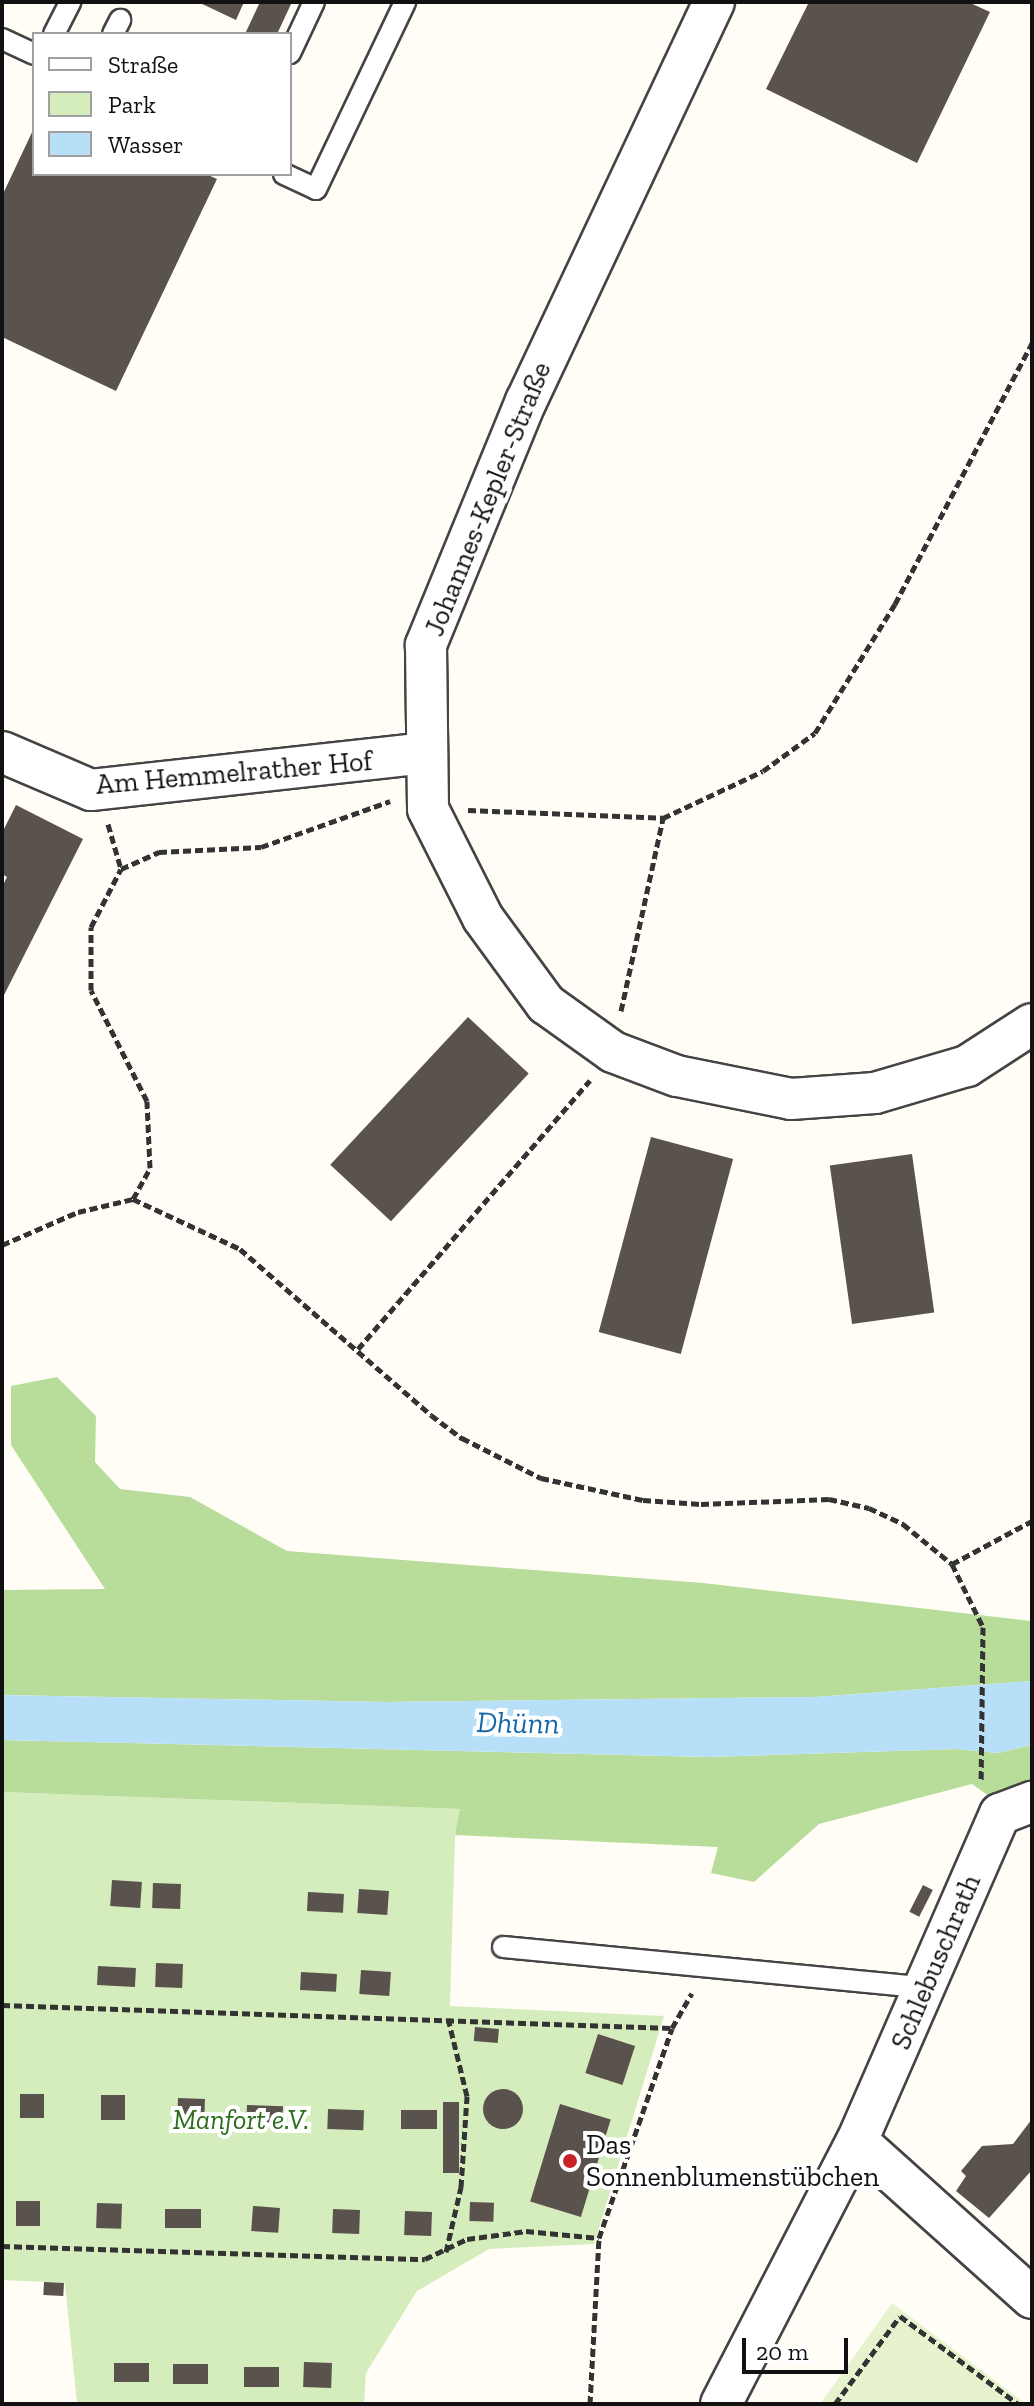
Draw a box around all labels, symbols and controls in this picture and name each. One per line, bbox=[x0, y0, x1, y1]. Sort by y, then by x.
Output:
legend bbox=[32, 32, 292, 176]
text: Straße bbox=[108, 50, 178, 79]
text: Park bbox=[108, 90, 156, 119]
text: Wasser bbox=[108, 130, 183, 159]
street label: Johannes-Kepler-Straße bbox=[418, 357, 558, 641]
street label: Am Hemmelrather Hof bbox=[94, 744, 374, 802]
water label: Dhünn bbox=[476, 1704, 560, 1742]
street label: Schlebuschrath bbox=[884, 1869, 988, 2055]
park label: Manfort e.V. bbox=[173, 2103, 309, 2137]
place label: Das Sonnenblumenstübchen bbox=[586, 2128, 879, 2194]
marker: Das Sonnenblumenstübchen bbox=[561, 2152, 579, 2170]
scale bar bbox=[746, 2322, 852, 2372]
text: 20 m bbox=[756, 2337, 808, 2366]

